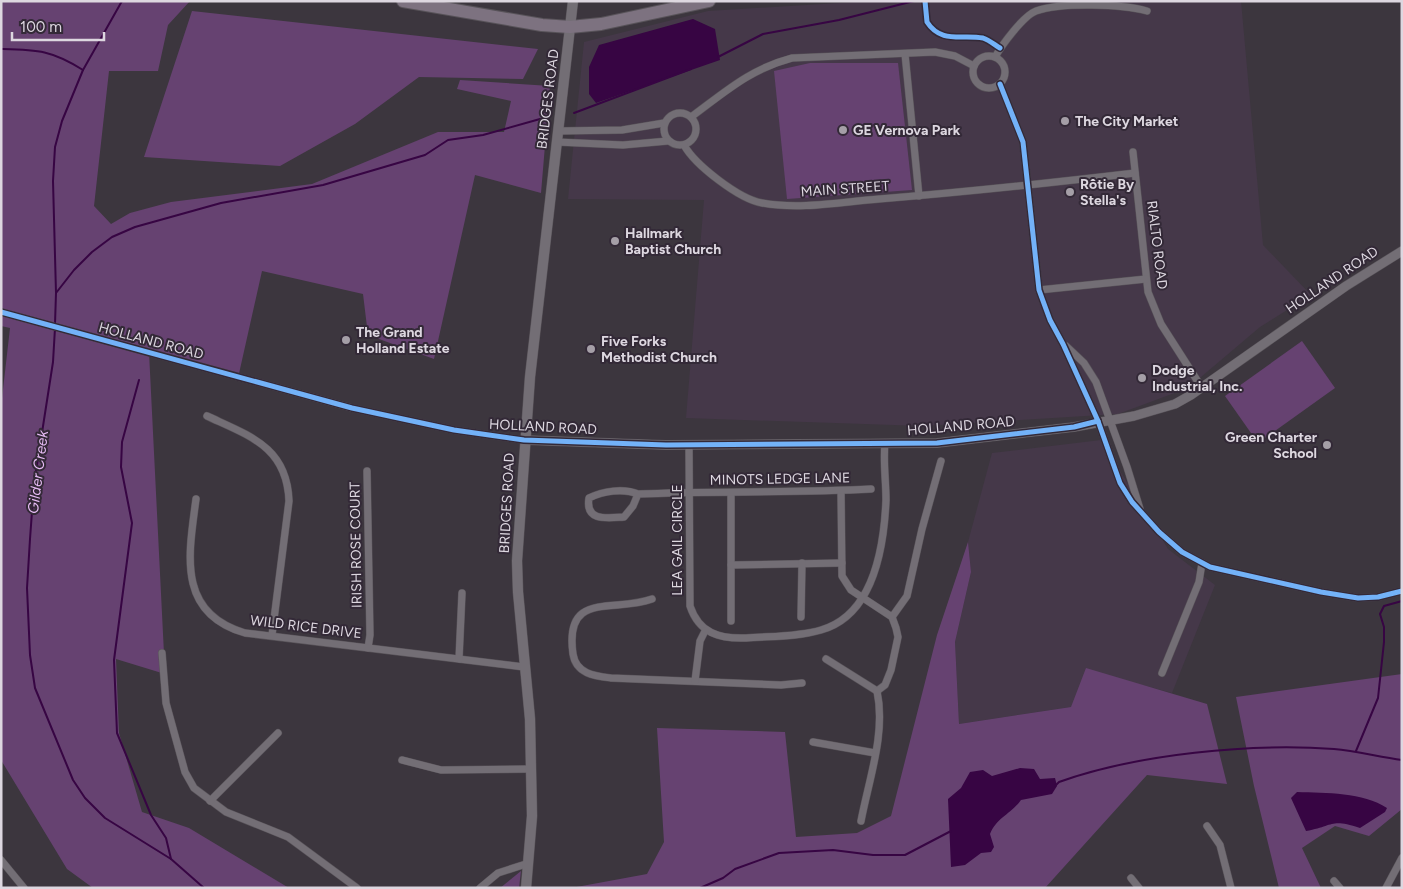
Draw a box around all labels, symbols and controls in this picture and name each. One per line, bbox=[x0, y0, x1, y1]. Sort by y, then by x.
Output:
scale bar bbox=[12, 10, 105, 42]
text: 100 m bbox=[20, 18, 62, 36]
street label: BRIDGES ROAD bbox=[533, 48, 563, 150]
place label: The City Market bbox=[1075, 113, 1179, 130]
marker: The City Market bbox=[1059, 115, 1071, 127]
place label: GE Vernova Park bbox=[853, 122, 961, 139]
marker: GE Vernova Park bbox=[837, 124, 849, 136]
place label: Rôtie By Stella's bbox=[1080, 176, 1135, 209]
street label: MAIN STREET bbox=[800, 177, 890, 201]
marker: Rôtie By Stella's bbox=[1064, 186, 1076, 198]
street label: RIALTO ROAD bbox=[1143, 200, 1171, 290]
place label: Hallmark Baptist Church bbox=[625, 225, 721, 258]
marker: Hallmark Baptist Church bbox=[609, 235, 621, 247]
street label: HOLLAND ROAD bbox=[1282, 243, 1382, 317]
street label: HOLLAND ROAD bbox=[97, 319, 205, 363]
place label: The Grand Holland Estate bbox=[356, 324, 450, 357]
place label: Five Forks Methodist Church bbox=[601, 333, 717, 366]
marker: The Grand Holland Estate bbox=[340, 334, 352, 346]
marker: Five Forks Methodist Church bbox=[585, 343, 597, 355]
place label: Dodge Industrial, Inc. bbox=[1152, 362, 1242, 395]
marker: Dodge Industrial, Inc. bbox=[1136, 372, 1148, 384]
street label: HOLLAND ROAD bbox=[906, 413, 1016, 439]
street label: HOLLAND ROAD bbox=[489, 416, 597, 438]
water label: Gilder Creek bbox=[24, 429, 52, 515]
place label: Green Charter School bbox=[1225, 429, 1318, 462]
marker: Green Charter School bbox=[1321, 439, 1333, 451]
street label: BRIDGES ROAD bbox=[496, 452, 518, 554]
street label: MINOTS LEDGE LANE bbox=[710, 469, 850, 489]
street label: IRISH ROSE COURT bbox=[346, 482, 366, 608]
street label: LEA GAIL CIRCLE bbox=[669, 484, 686, 596]
street label: WILD RICE DRIVE bbox=[249, 612, 363, 642]

